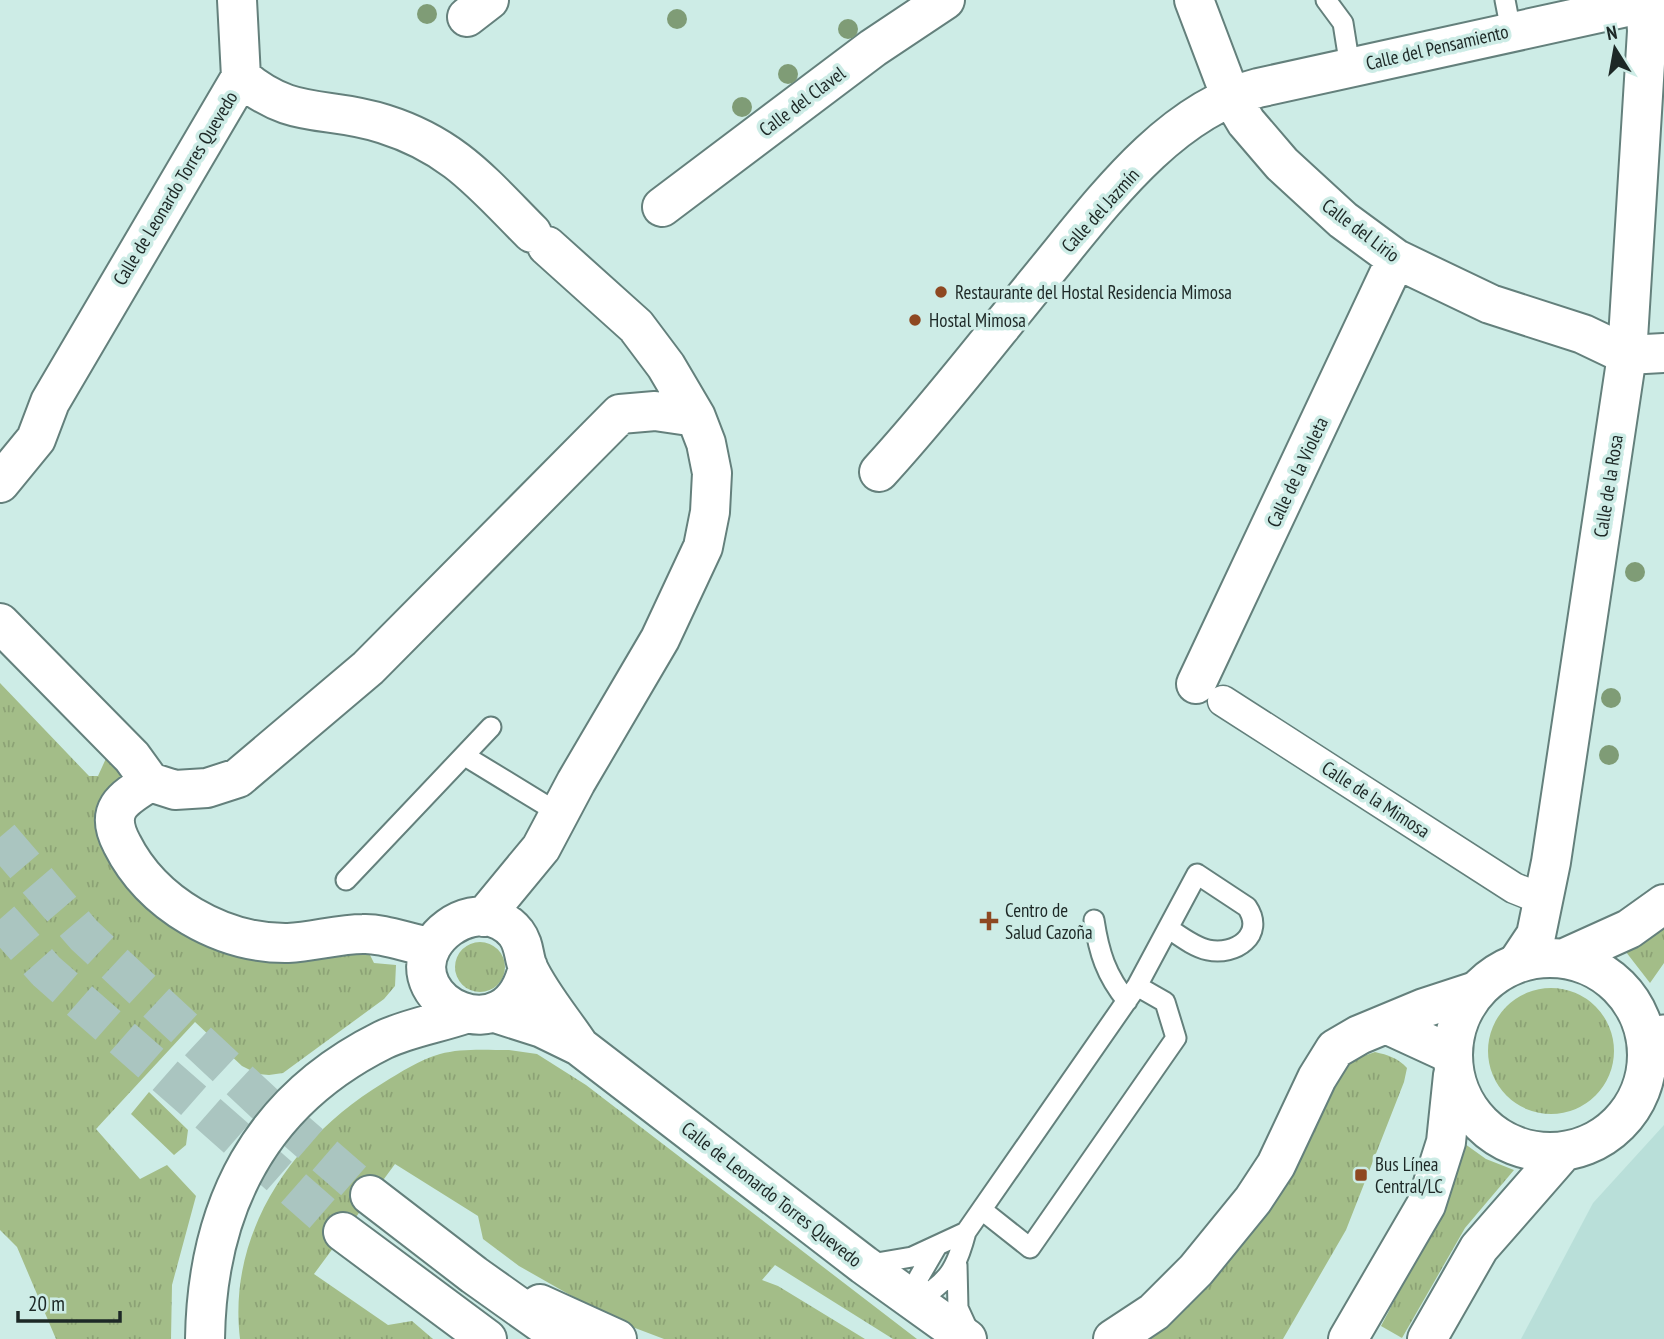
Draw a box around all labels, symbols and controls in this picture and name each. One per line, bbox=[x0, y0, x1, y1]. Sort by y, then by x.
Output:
north arrow bbox=[1580, 14, 1650, 84]
street label: Calle del Pensamiento bbox=[1363, 19, 1511, 75]
text: N bbox=[1604, 20, 1619, 45]
street label: Calle del Clavel bbox=[754, 60, 850, 141]
street label: Calle de Leonardo Torres Quevedo bbox=[107, 87, 243, 289]
street label: Calle del Jazmín bbox=[1056, 163, 1144, 257]
street label: Calle del Lirio bbox=[1317, 193, 1405, 267]
place label: Restaurante del Hostal Residencia Mimosa bbox=[955, 280, 1232, 304]
marker: Restaurante del Hostal Residencia Mimosa bbox=[933, 284, 949, 300]
place label: Hostal Mimosa bbox=[929, 308, 1026, 332]
marker: Hostal Mimosa bbox=[907, 312, 923, 328]
street label: Calle de la Violeta bbox=[1261, 413, 1333, 531]
street label: Calle de la Rosa bbox=[1588, 433, 1628, 539]
street label: Calle de la Mimosa bbox=[1318, 755, 1434, 843]
place label: Centro de Salud Cazoña bbox=[1005, 898, 1092, 944]
marker: Centro de Salud Cazoña bbox=[979, 911, 999, 931]
street label: Calle de Leonardo Torres Quevedo bbox=[677, 1116, 867, 1272]
place label: Bus Línea Central/LC bbox=[1375, 1152, 1443, 1198]
marker: Bus Línea Central/LC bbox=[1353, 1167, 1369, 1183]
scale bar bbox=[18, 1280, 119, 1324]
text: 20 m bbox=[28, 1290, 65, 1317]

